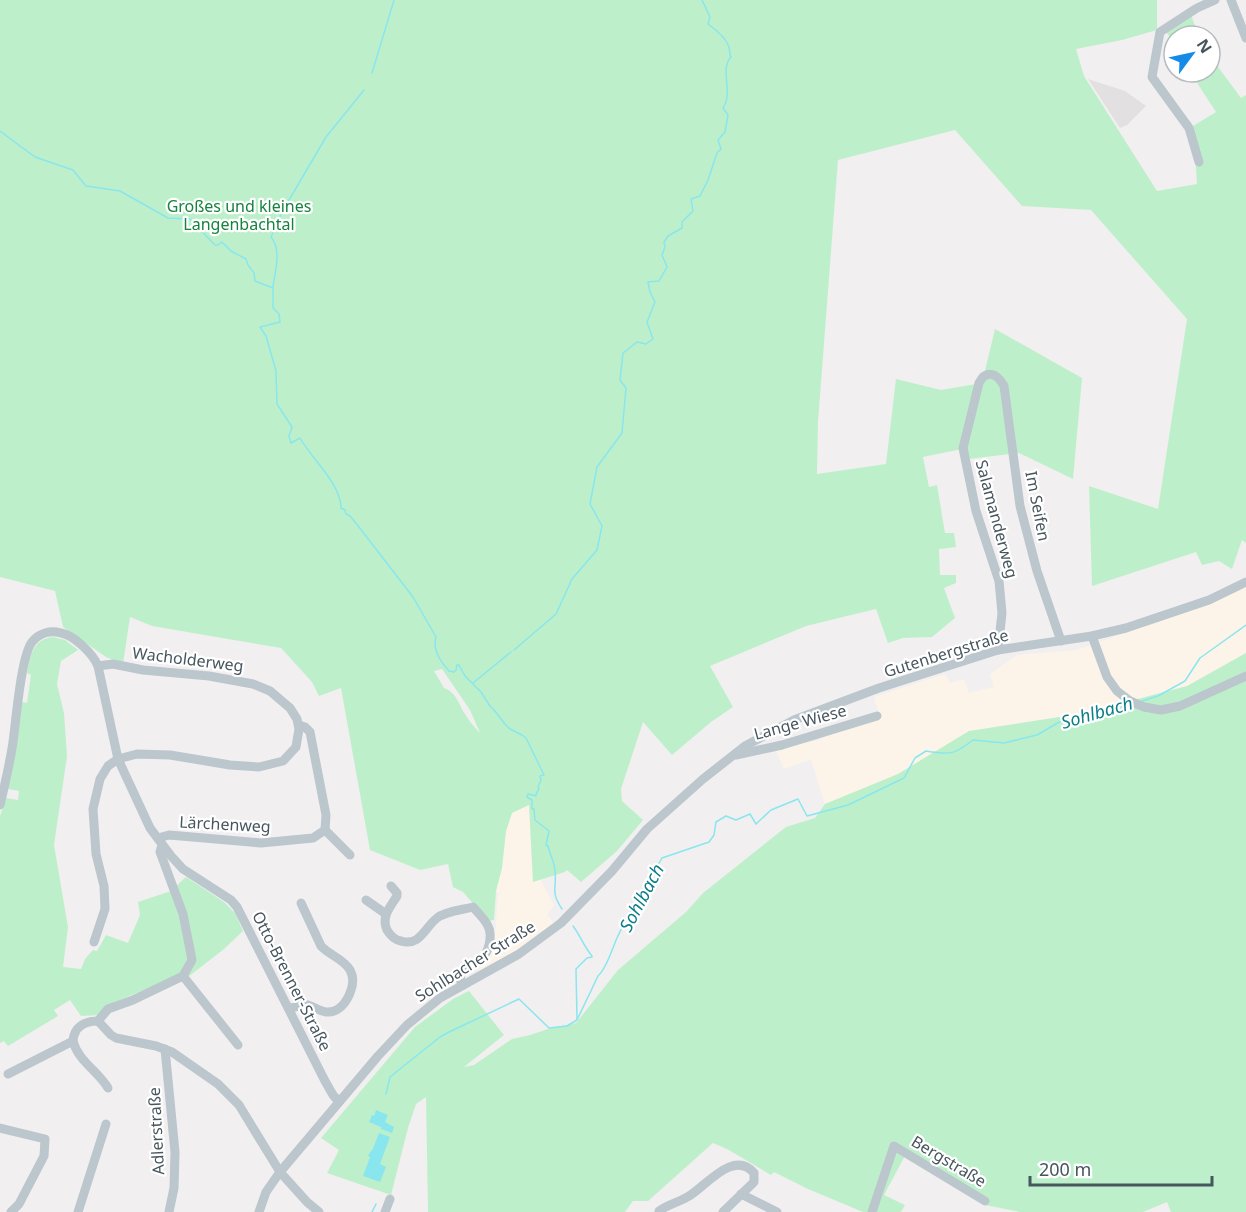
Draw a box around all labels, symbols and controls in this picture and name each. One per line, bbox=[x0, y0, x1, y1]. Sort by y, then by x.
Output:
north arrow bbox=[1162, 24, 1222, 84]
text: N bbox=[1192, 34, 1217, 57]
park label: Großes und kleines Langenbachtal bbox=[167, 195, 311, 235]
street label: Salamanderweg bbox=[971, 457, 1023, 581]
street label: Im Seifen bbox=[1020, 469, 1056, 543]
street label: Gutenbergstraße bbox=[881, 624, 1011, 682]
street label: Wacholderweg bbox=[131, 641, 245, 677]
water label: Sohlbach bbox=[1058, 690, 1135, 734]
street label: Lange Wiese bbox=[751, 699, 849, 745]
street label: Lärchenweg bbox=[179, 811, 271, 837]
water label: Sohlbach bbox=[613, 859, 669, 936]
street label: Otto-Brenner-Straße bbox=[247, 907, 337, 1055]
street label: Sohlbacher Straße bbox=[411, 915, 539, 1007]
street label: Adlerstraße bbox=[143, 1087, 169, 1175]
street label: Bergstraße bbox=[908, 1130, 990, 1192]
scale bar bbox=[1030, 1149, 1212, 1187]
text: 200 m bbox=[1039, 1157, 1091, 1181]

